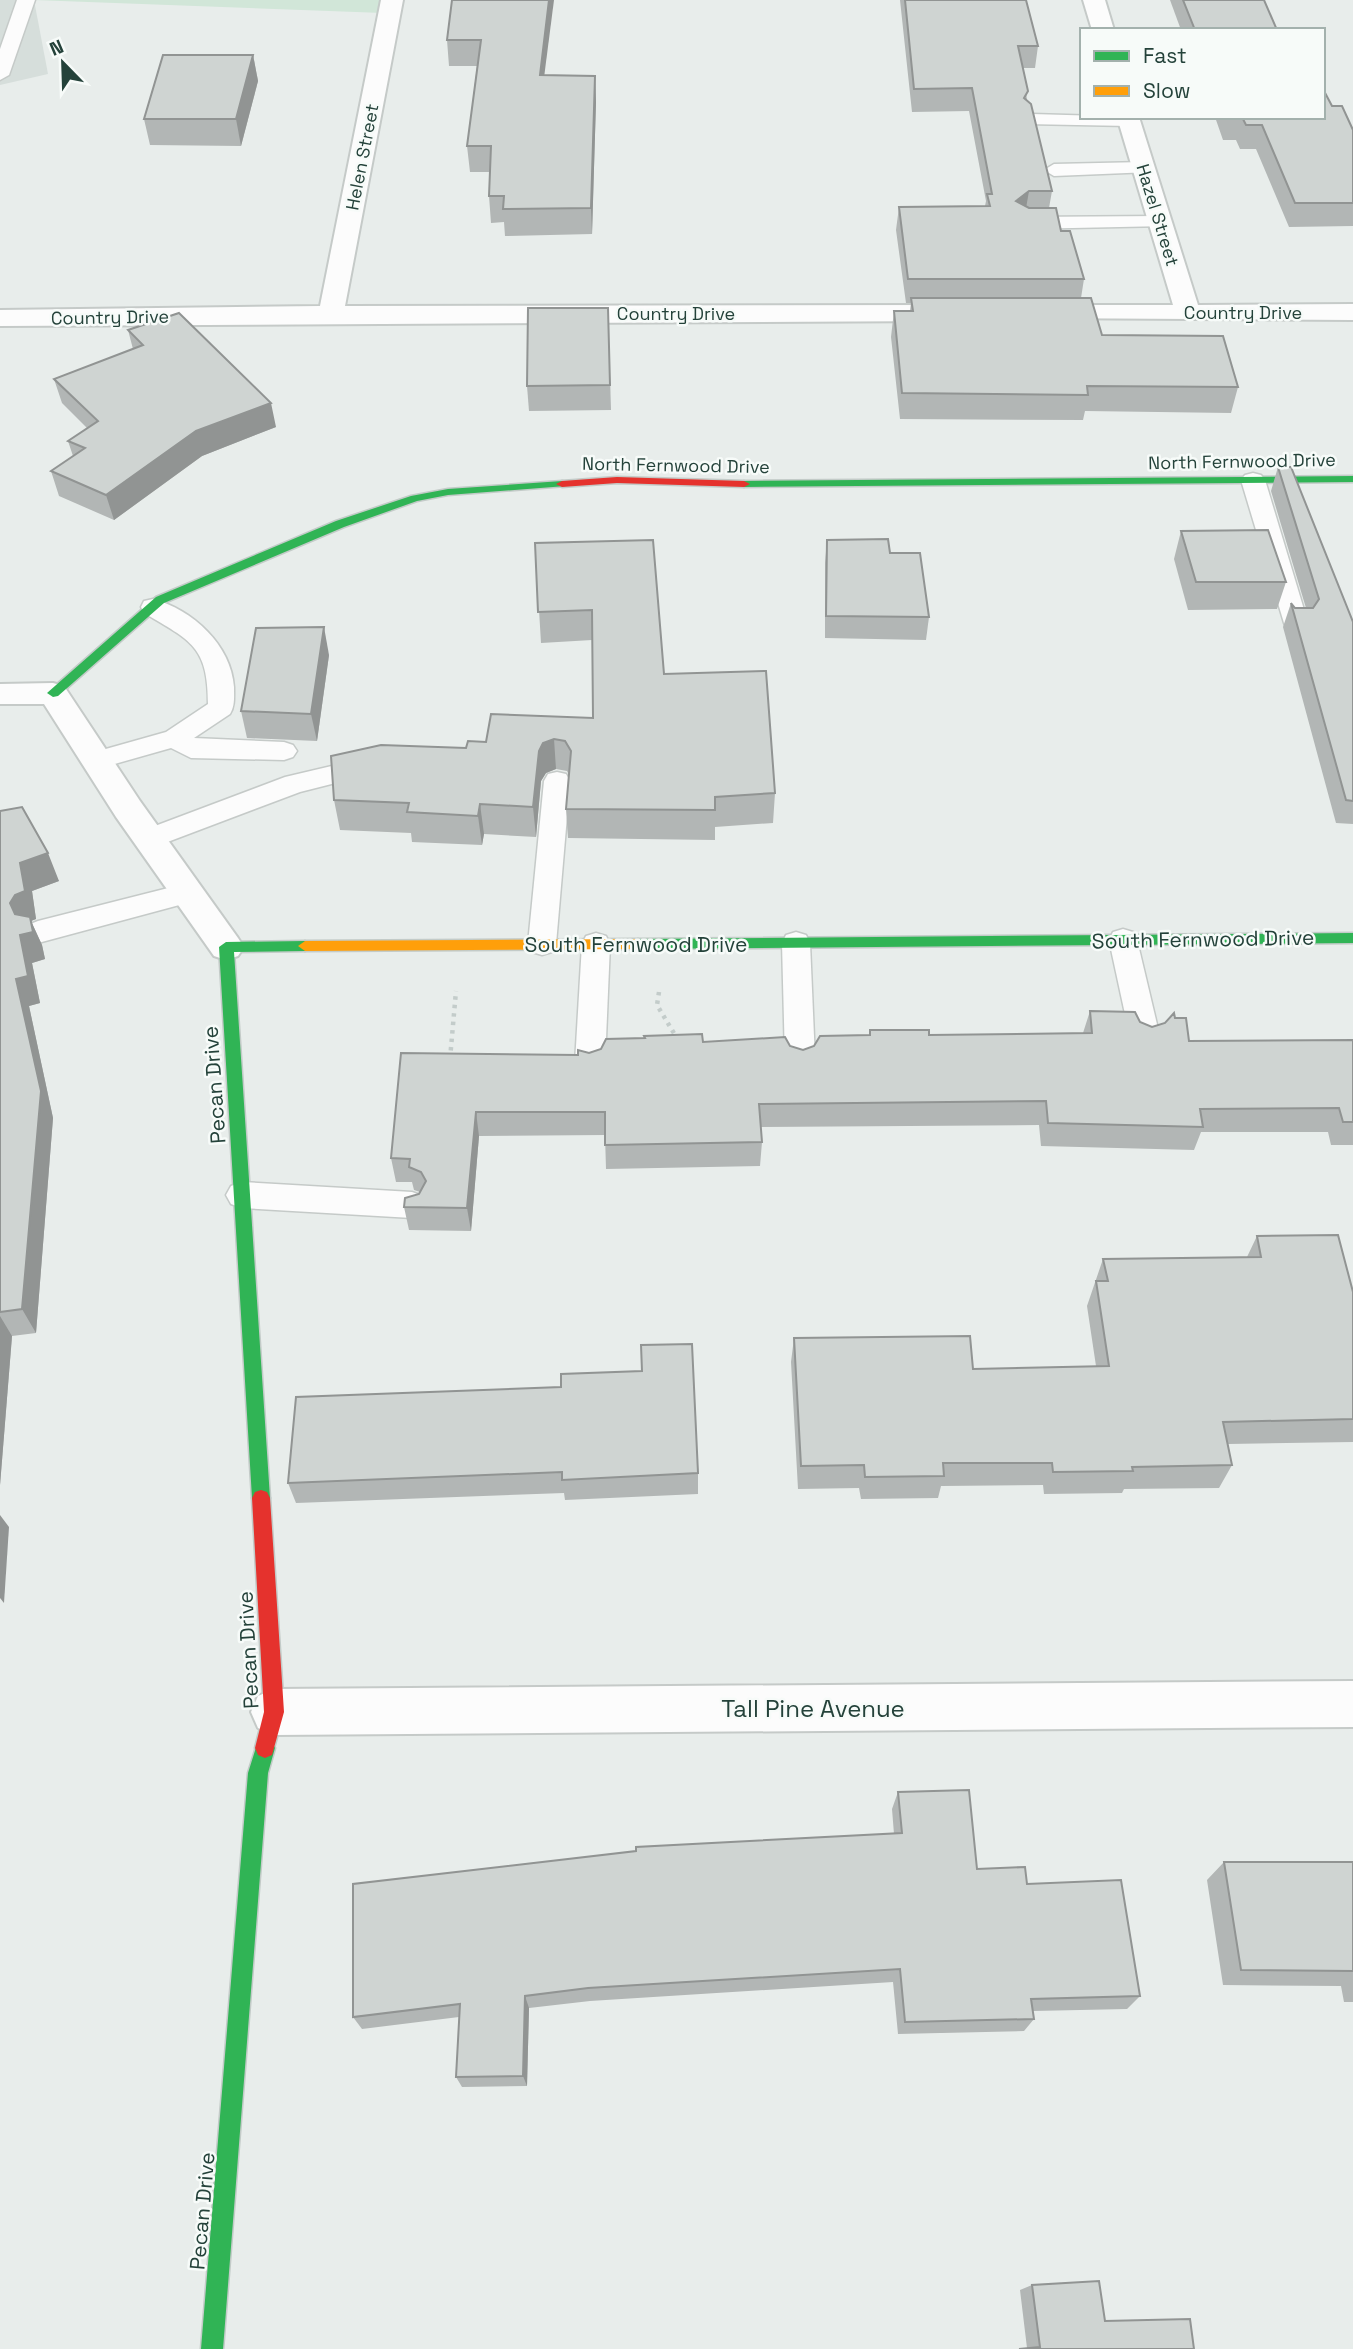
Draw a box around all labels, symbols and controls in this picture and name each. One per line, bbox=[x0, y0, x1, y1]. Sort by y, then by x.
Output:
north arrow bbox=[28, 28, 98, 98]
legend bbox=[1080, 28, 1325, 119]
text: N bbox=[46, 34, 67, 62]
text: Fast bbox=[1143, 42, 1187, 69]
text: Slow bbox=[1143, 77, 1191, 104]
street label: Helen Street bbox=[340, 102, 384, 212]
street label: Hazel Street bbox=[1132, 161, 1184, 269]
street label: Country Drive bbox=[1184, 301, 1302, 324]
street label: Country Drive bbox=[617, 302, 735, 325]
street label: Country Drive bbox=[51, 304, 169, 330]
street label: North Fernwood Drive bbox=[1148, 448, 1336, 474]
street label: North Fernwood Drive bbox=[582, 452, 770, 478]
street label: South Fernwood Drive bbox=[1091, 924, 1315, 954]
street label: South Fernwood Drive bbox=[525, 931, 747, 958]
street label: Pecan Drive bbox=[196, 1025, 232, 1145]
street label: Pecan Drive bbox=[231, 1590, 265, 1710]
street label: Tall Pine Avenue bbox=[721, 1693, 905, 1724]
street label: Pecan Drive bbox=[183, 2151, 221, 2271]

